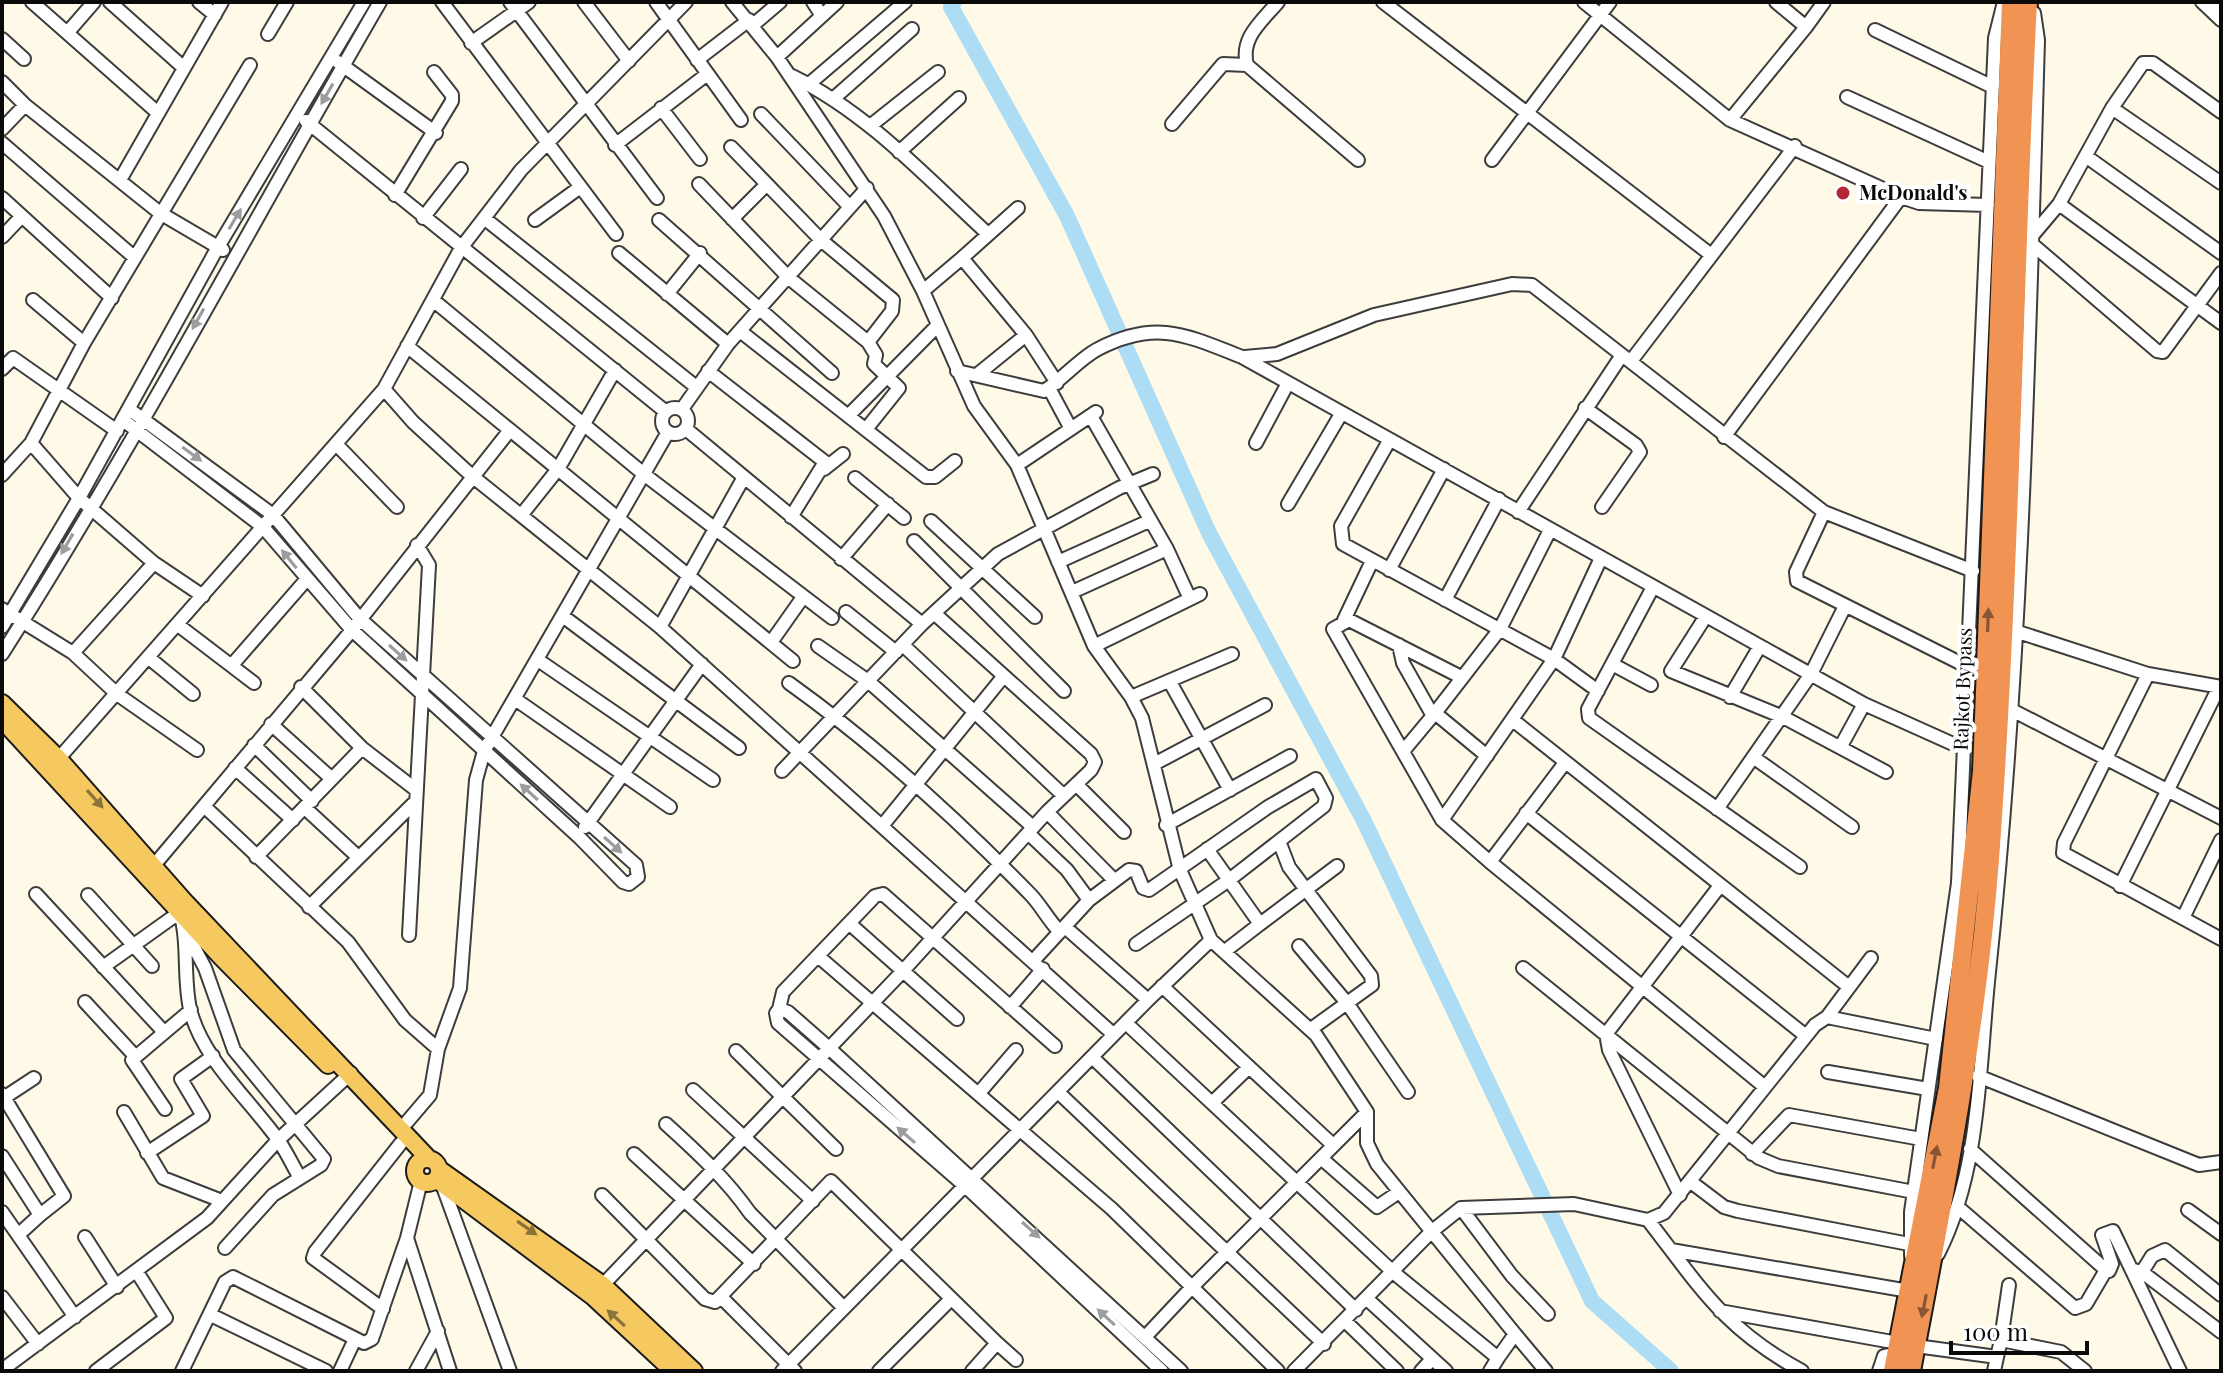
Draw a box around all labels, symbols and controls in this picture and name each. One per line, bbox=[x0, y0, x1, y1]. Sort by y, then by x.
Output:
one-way arrow bbox=[320, 83, 334, 105]
place label: McDonald's bbox=[1859, 178, 1968, 205]
marker: McDonald's bbox=[1834, 184, 1852, 202]
one-way arrow bbox=[228, 208, 242, 230]
one-way arrow bbox=[191, 308, 204, 331]
one-way arrow bbox=[182, 446, 202, 462]
one-way arrow bbox=[60, 533, 74, 555]
one-way arrow bbox=[281, 549, 297, 569]
one-way arrow bbox=[1982, 607, 1995, 632]
street label: Rajkot Bypass bbox=[1946, 627, 1977, 751]
one-way arrow bbox=[388, 644, 407, 662]
one-way arrow bbox=[520, 784, 540, 801]
one-way arrow bbox=[86, 789, 104, 808]
one-way arrow bbox=[602, 836, 622, 853]
one-way arrow bbox=[897, 1127, 917, 1144]
one-way arrow bbox=[1929, 1144, 1941, 1169]
one-way arrow bbox=[517, 1220, 538, 1235]
one-way arrow bbox=[1021, 1221, 1040, 1239]
one-way arrow bbox=[1917, 1294, 1930, 1319]
scale bar bbox=[1951, 1305, 2087, 1355]
one-way arrow bbox=[1097, 1308, 1116, 1326]
one-way arrow bbox=[607, 1309, 626, 1327]
text: 100 m bbox=[1963, 1315, 2028, 1347]

